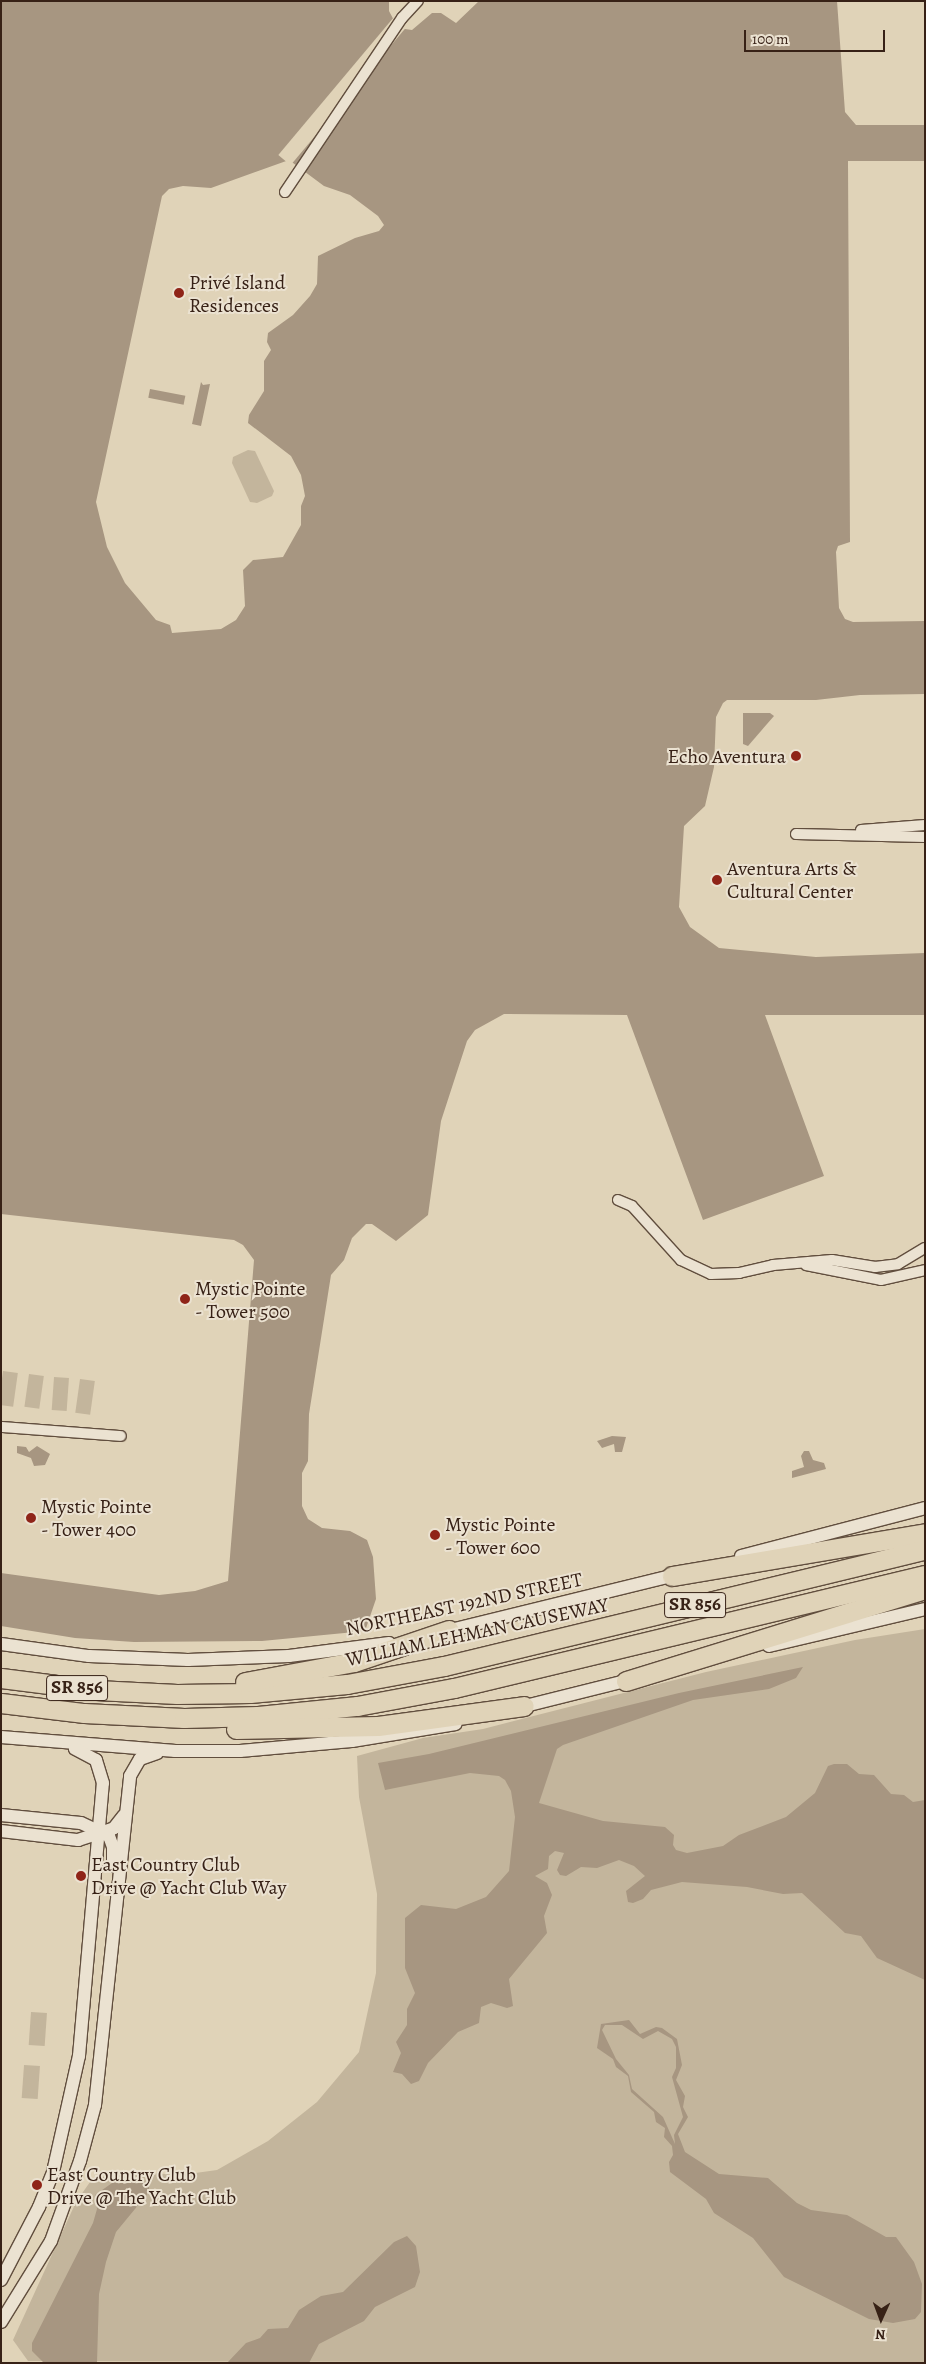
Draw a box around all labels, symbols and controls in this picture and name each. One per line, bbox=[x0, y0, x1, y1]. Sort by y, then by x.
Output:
scale bar bbox=[746, 20, 887, 52]
text: 100 m bbox=[752, 29, 789, 49]
place label: Privé Island Residences bbox=[189, 270, 285, 317]
marker: Privé Island Residences bbox=[173, 287, 185, 299]
place label: Echo Aventura bbox=[668, 744, 786, 768]
marker: Echo Aventura bbox=[790, 750, 802, 762]
place label: Aventura Arts & Cultural Center bbox=[727, 856, 856, 903]
marker: Aventura Arts & Cultural Center bbox=[711, 874, 723, 886]
place label: Mystic Pointe - Tower 500 bbox=[195, 1276, 305, 1323]
marker: Mystic Pointe - Tower 500 bbox=[179, 1293, 191, 1305]
place label: Mystic Pointe - Tower 400 bbox=[41, 1494, 151, 1541]
marker: Mystic Pointe - Tower 400 bbox=[25, 1512, 37, 1524]
place label: Mystic Pointe - Tower 600 bbox=[445, 1512, 555, 1559]
marker: Mystic Pointe - Tower 600 bbox=[429, 1529, 441, 1541]
street label: NORTHEAST 192ND STREET bbox=[343, 1567, 585, 1641]
road number: SR 856 bbox=[664, 1588, 726, 1622]
street label: WILLIAM LEHMAN CAUSEWAY bbox=[343, 1592, 611, 1672]
road number: SR 856 bbox=[46, 1672, 108, 1705]
place label: East Country Club Drive @ Yacht Club Way bbox=[91, 1852, 286, 1899]
marker: East Country Club Drive @ Yacht Club Way bbox=[75, 1870, 87, 1882]
place label: East Country Club Drive @ The Yacht Club bbox=[47, 2162, 236, 2209]
marker: East Country Club Drive @ The Yacht Club bbox=[31, 2179, 43, 2191]
north arrow bbox=[856, 2294, 906, 2344]
text: N bbox=[875, 2325, 886, 2344]

